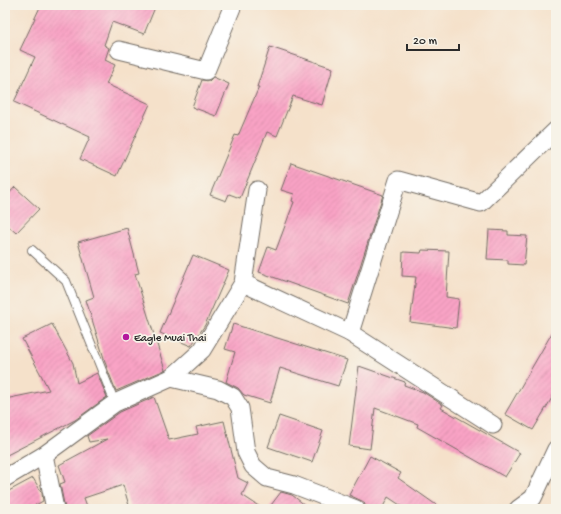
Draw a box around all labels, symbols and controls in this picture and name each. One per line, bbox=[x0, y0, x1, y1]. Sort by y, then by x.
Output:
scale bar bbox=[407, 26, 459, 52]
text: 20 m bbox=[413, 35, 438, 49]
marker: Eagle Muai Thai bbox=[121, 332, 131, 342]
place label: Eagle Muai Thai bbox=[134, 333, 206, 345]

